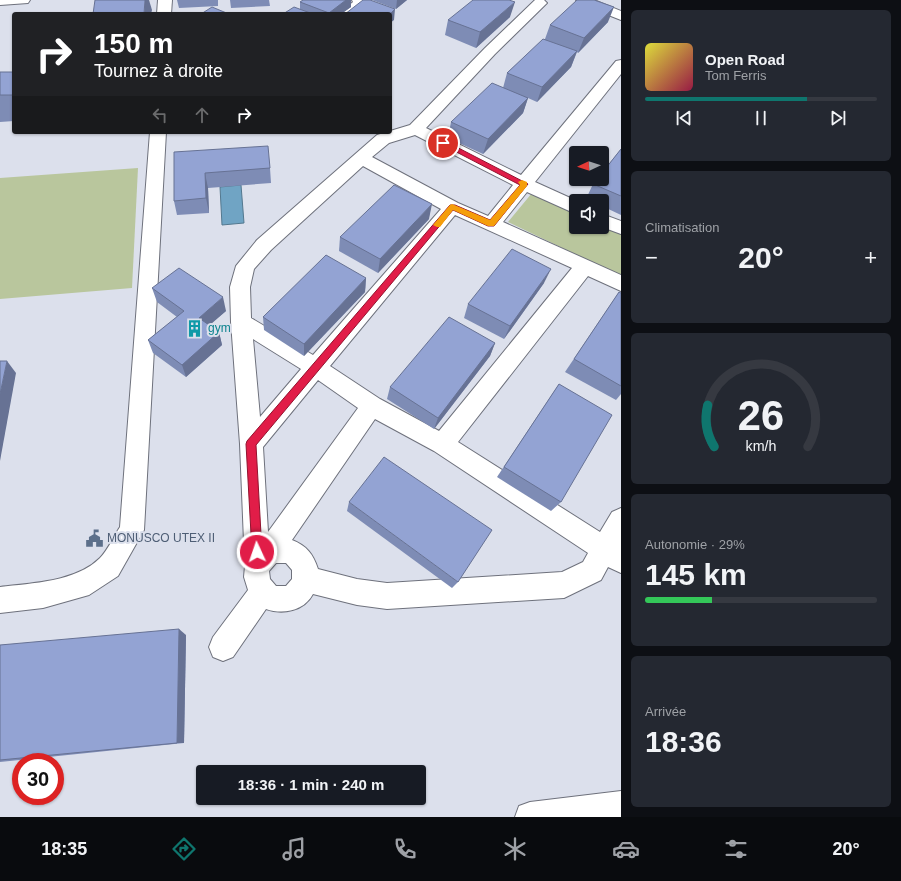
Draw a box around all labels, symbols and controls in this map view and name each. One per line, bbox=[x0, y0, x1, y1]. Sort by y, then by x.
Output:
icon: right bbox=[28, 28, 80, 80]
text: 150 m bbox=[94, 28, 173, 59]
text: Open Road bbox=[705, 51, 785, 68]
text: Tournez à droite bbox=[94, 61, 223, 81]
text: Tom Ferris bbox=[705, 68, 766, 83]
icon: left bbox=[149, 104, 171, 126]
icon: ahead bbox=[191, 104, 213, 126]
icon: right bbox=[233, 104, 255, 126]
icon: previous bbox=[673, 107, 695, 129]
icon: pause bbox=[750, 107, 772, 129]
icon: next bbox=[827, 107, 849, 129]
pin bbox=[426, 126, 460, 160]
icon: arrive bbox=[432, 132, 454, 154]
north arrow bbox=[569, 146, 609, 186]
map controls bbox=[569, 146, 609, 234]
button: sound bbox=[569, 194, 609, 234]
text: Climatisation bbox=[645, 220, 719, 235]
text: 20° bbox=[738, 241, 784, 274]
text: − bbox=[645, 245, 658, 270]
text: + bbox=[864, 245, 877, 270]
building icon: gym bbox=[185, 318, 205, 338]
place label: gym bbox=[208, 321, 231, 335]
text: 26 bbox=[738, 391, 784, 438]
text: km/h bbox=[746, 437, 777, 453]
public building icon: MONUSCO UTEX II bbox=[84, 528, 104, 548]
place label: MONUSCO UTEX II bbox=[107, 531, 215, 545]
position arrow bbox=[236, 531, 278, 573]
text: Autonomie · 29% bbox=[645, 537, 745, 552]
text: 145 km bbox=[645, 558, 747, 591]
text: Arrivée bbox=[645, 704, 686, 719]
text: 18:36 bbox=[645, 725, 722, 758]
speed limit sign: 30 bbox=[12, 753, 64, 805]
text: 18:36 · 1 min · 240 m bbox=[238, 776, 384, 793]
icon: directions bbox=[170, 835, 198, 863]
icon: music bbox=[280, 835, 308, 863]
icon: phone bbox=[391, 835, 419, 863]
icon: climate bbox=[501, 835, 529, 863]
icon: car bbox=[612, 835, 640, 863]
icon: filters bbox=[722, 835, 750, 863]
text: 18:35 bbox=[41, 839, 87, 859]
text: 20° bbox=[832, 839, 860, 859]

